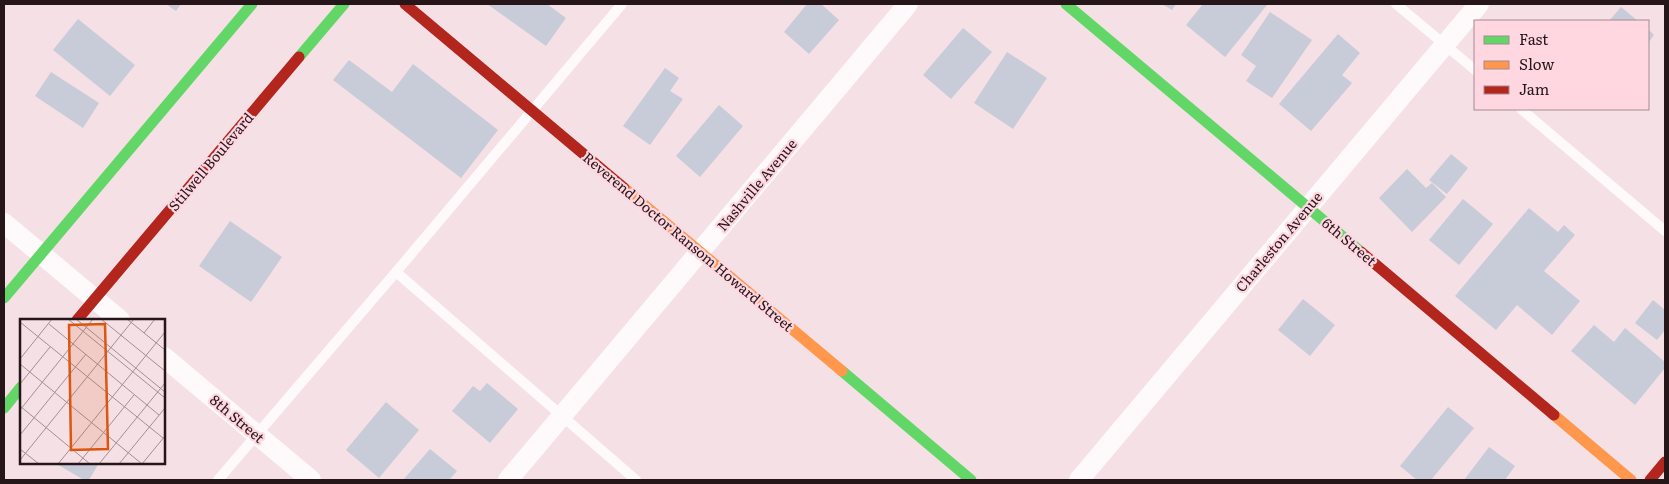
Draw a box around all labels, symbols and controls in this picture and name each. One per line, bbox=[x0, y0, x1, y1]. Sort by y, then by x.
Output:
legend bbox=[1474, 20, 1649, 110]
text: Fast bbox=[1519, 27, 1548, 50]
text: Slow bbox=[1519, 52, 1554, 75]
text: Jam bbox=[1519, 77, 1550, 100]
street label: Stilwell Boulevard bbox=[163, 108, 258, 215]
street label: Nashville Avenue bbox=[712, 134, 801, 235]
street label: Reverend Doctor Ransom Howard Street bbox=[579, 147, 798, 336]
street label: Charleston Avenue bbox=[1230, 187, 1326, 296]
street label: 6th Street bbox=[1318, 213, 1381, 270]
inset map bbox=[20, 319, 165, 464]
street label: 8th Street bbox=[206, 390, 269, 447]

